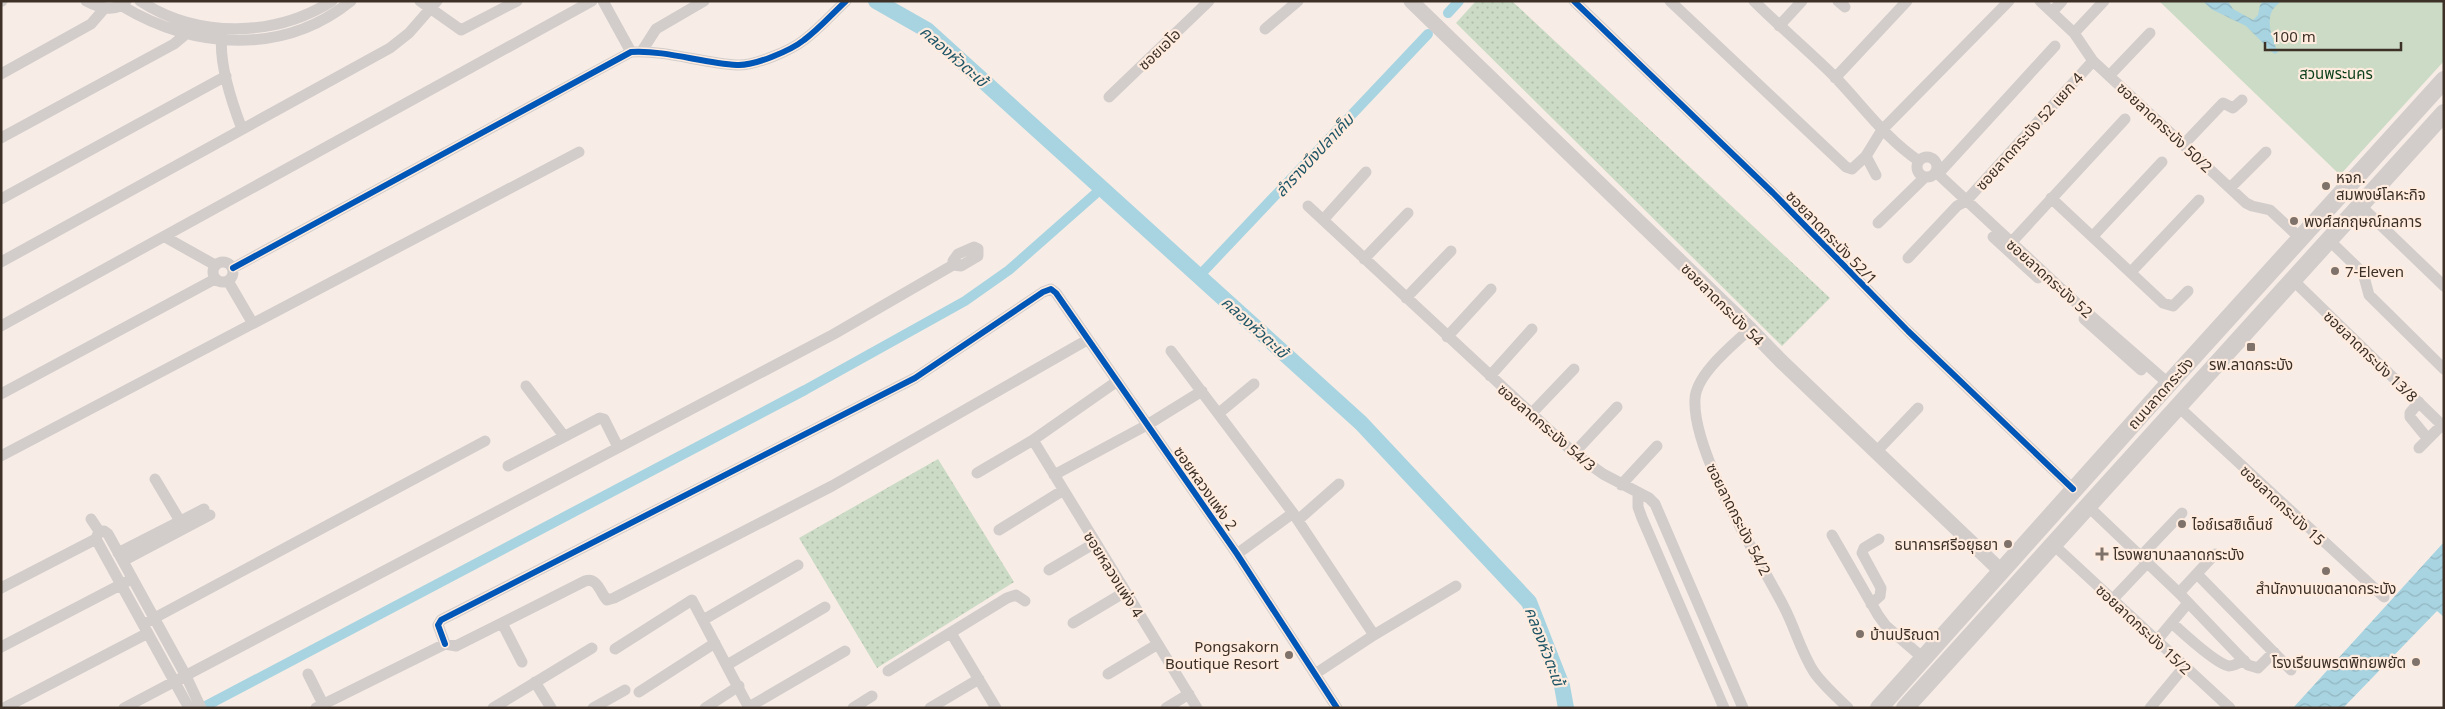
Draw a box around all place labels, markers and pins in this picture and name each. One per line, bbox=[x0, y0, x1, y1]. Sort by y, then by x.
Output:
place label: หจก. สมพงษ์โลหะกิจ bbox=[2336, 167, 2426, 204]
marker: หจก. สมพงษ์โลหะกิจ bbox=[2320, 180, 2332, 192]
place label: พงศ์สกฤษณ์กลการ bbox=[2304, 211, 2422, 231]
marker: พงศ์สกฤษณ์กลการ bbox=[2288, 215, 2300, 227]
place label: 7-Eleven bbox=[2345, 261, 2404, 281]
marker: 7-Eleven bbox=[2329, 265, 2341, 277]
marker: รพ.ลาดกระบัง bbox=[2245, 341, 2257, 353]
place label: รพ.ลาดกระบัง bbox=[2209, 354, 2293, 374]
place label: ไอช์เรสซิเด็นช์ bbox=[2191, 514, 2273, 534]
marker: ไอช์เรสซิเด็นช์ bbox=[2176, 518, 2188, 530]
place label: ธนาคารศรีอยุธยา bbox=[1895, 534, 1998, 554]
marker: ธนาคารศรีอยุธยา bbox=[2002, 538, 2014, 550]
place label: โรงพยาบาลลาดกระบัง bbox=[2113, 544, 2244, 564]
marker: โรงพยาบาลลาดกระบัง bbox=[2095, 547, 2109, 561]
marker: สำนักงานเขตลาดกระบัง bbox=[2320, 565, 2332, 577]
place label: สำนักงานเขตลาดกระบัง bbox=[2256, 578, 2396, 598]
place label: บ้านปริณดา bbox=[1870, 624, 1940, 644]
marker: บ้านปริณดา bbox=[1854, 628, 1866, 640]
place label: Pongsakorn Boutique Resort bbox=[1165, 636, 1280, 673]
marker: Pongsakorn Boutique Resort bbox=[1283, 649, 1295, 661]
place label: โรงเรียนพรตพิทยพยัต bbox=[2272, 652, 2406, 672]
marker: โรงเรียนพรตพิทยพยัต bbox=[2410, 656, 2422, 668]

